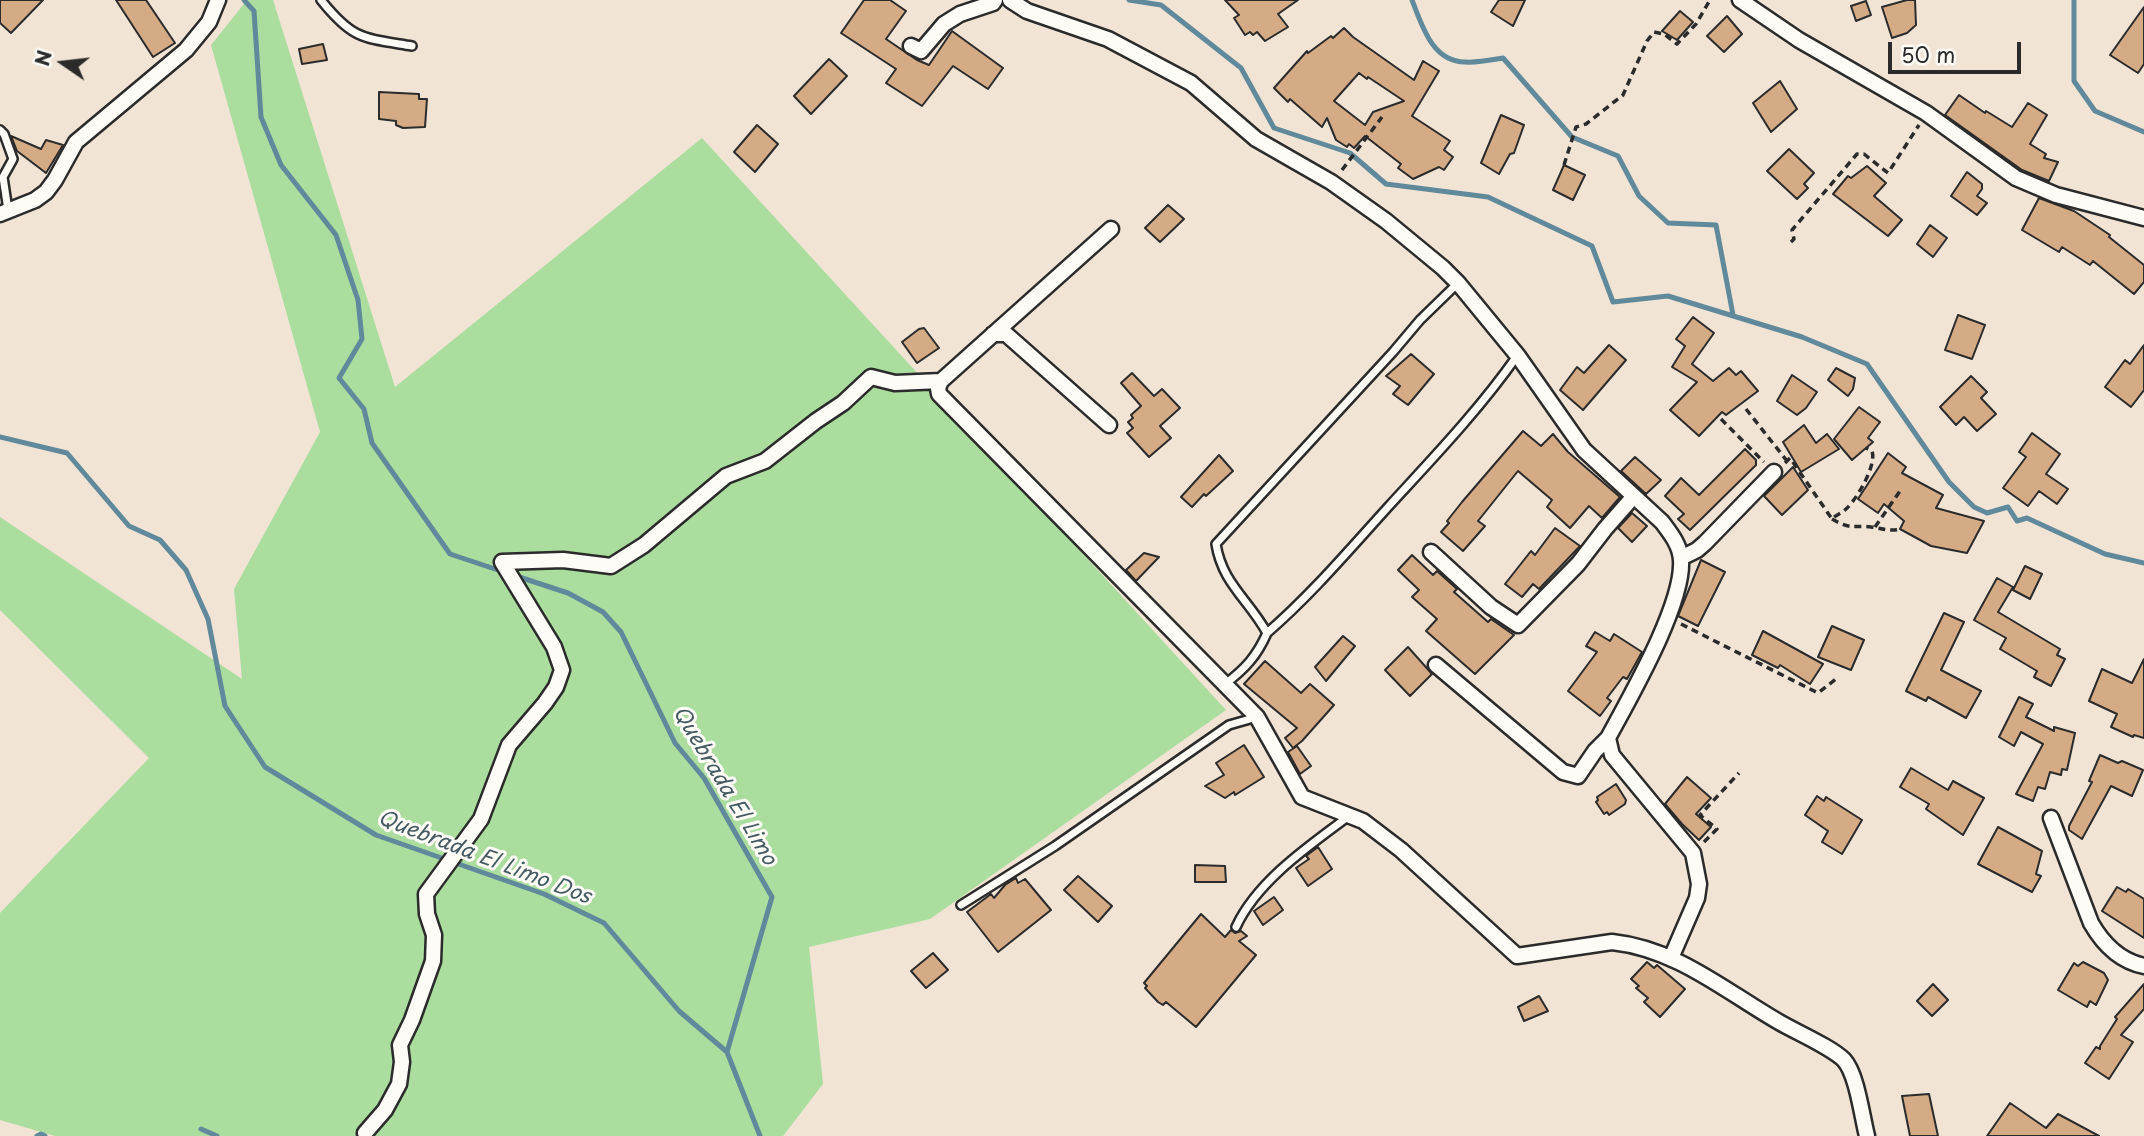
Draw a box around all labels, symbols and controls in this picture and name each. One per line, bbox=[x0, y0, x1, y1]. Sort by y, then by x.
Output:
north arrow bbox=[28, 28, 98, 98]
scale bar bbox=[1892, 28, 2025, 72]
text: 50 m bbox=[1901, 38, 1955, 70]
text: N bbox=[27, 47, 58, 69]
water label: Quebrada El Limo bbox=[667, 702, 781, 870]
water label: Quebrada El Limo Dos bbox=[374, 806, 594, 910]

